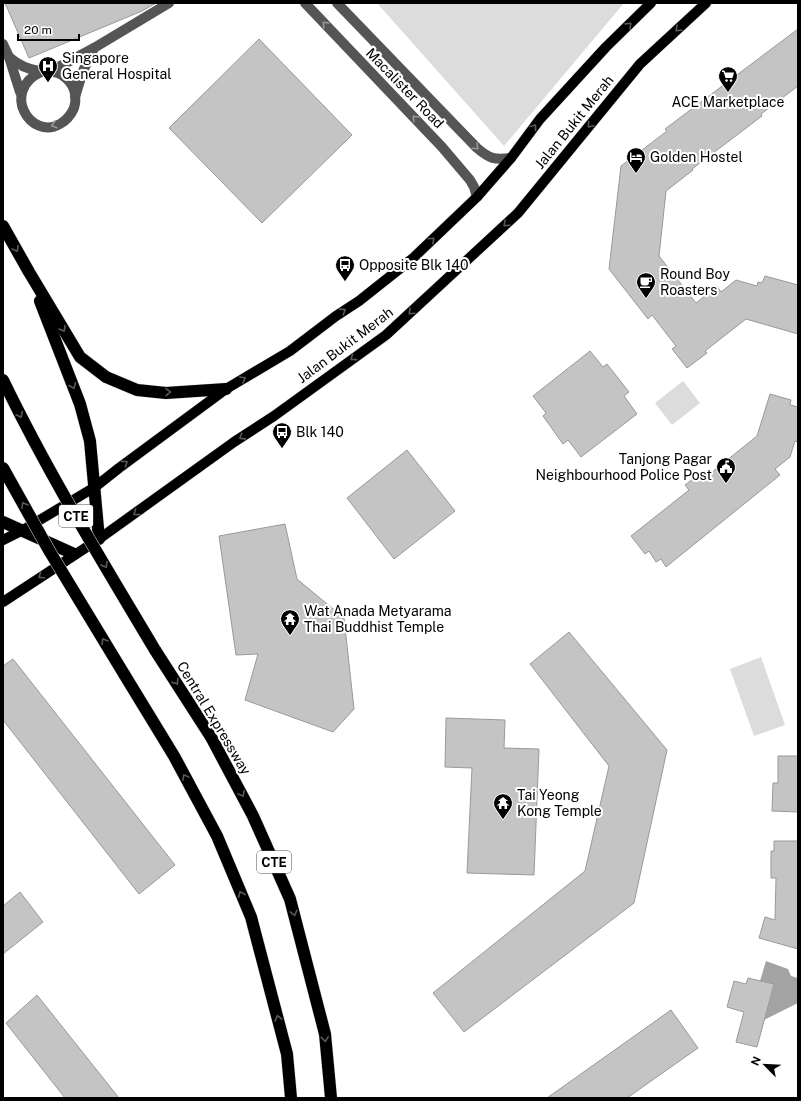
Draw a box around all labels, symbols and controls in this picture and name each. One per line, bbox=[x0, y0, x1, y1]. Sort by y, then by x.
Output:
scale bar bbox=[18, 16, 79, 42]
one-way arrow bbox=[322, 21, 330, 29]
one-way arrow bbox=[624, 22, 632, 30]
text: 20 m bbox=[24, 23, 52, 37]
one-way arrow bbox=[675, 25, 682, 32]
street label: Macalister Road bbox=[363, 45, 447, 131]
place label: Singapore General Hospital bbox=[62, 50, 172, 82]
hospital icon: Singapore General Hospital bbox=[37, 55, 59, 83]
supermarket icon: ACE Marketplace bbox=[717, 65, 739, 93]
street label: Jalan Bukit Merah bbox=[531, 72, 617, 172]
place label: ACE Marketplace bbox=[671, 94, 785, 110]
one-way arrow bbox=[412, 115, 420, 123]
one-way arrow bbox=[51, 120, 58, 129]
one-way arrow bbox=[587, 120, 594, 127]
one-way arrow bbox=[530, 124, 537, 131]
one-way arrow bbox=[471, 142, 479, 150]
hotel icon: Golden Hostel bbox=[625, 146, 647, 174]
place label: Golden Hostel bbox=[650, 149, 743, 165]
one-way arrow bbox=[503, 219, 511, 227]
one-way arrow bbox=[427, 237, 435, 245]
one-way arrow bbox=[11, 244, 18, 252]
bus stop icon: Opposite Blk 140 bbox=[334, 254, 356, 282]
place label: Opposite Blk 140 bbox=[359, 257, 469, 273]
place label: Round Boy Roasters bbox=[660, 266, 730, 298]
cafe icon: Round Boy Roasters bbox=[635, 271, 657, 299]
street label: Jalan Bukit Merah bbox=[294, 304, 396, 386]
one-way arrow bbox=[408, 307, 415, 314]
one-way arrow bbox=[339, 308, 346, 316]
one-way arrow bbox=[59, 325, 66, 332]
one-way arrow bbox=[351, 353, 358, 360]
one-way arrow bbox=[239, 377, 246, 384]
one-way arrow bbox=[68, 383, 76, 390]
one-way arrow bbox=[165, 388, 171, 397]
one-way arrow bbox=[15, 411, 23, 418]
bus stop icon: Blk 140 bbox=[271, 421, 293, 449]
place label: Blk 140 bbox=[296, 424, 344, 440]
one-way arrow bbox=[239, 432, 246, 439]
place label: Tanjong Pagar Neighbourhood Police Post bbox=[536, 451, 712, 483]
public building icon: Tanjong Pagar Neighbourhood Police Post bbox=[715, 456, 737, 484]
one-way arrow bbox=[121, 461, 128, 468]
one-way arrow bbox=[22, 502, 29, 509]
road number: CTE bbox=[59, 505, 93, 527]
one-way arrow bbox=[133, 508, 140, 515]
one-way arrow bbox=[100, 561, 107, 568]
one-way arrow bbox=[38, 571, 45, 579]
place label: Wat Anada Metyarama Thai Buddhist Temple bbox=[304, 603, 451, 635]
temple icon: Wat Anada Metyarama Thai Buddhist Temple bbox=[279, 608, 301, 636]
one-way arrow bbox=[102, 638, 109, 645]
street label: Central Expressway bbox=[174, 658, 254, 778]
one-way arrow bbox=[171, 678, 178, 685]
one-way arrow bbox=[183, 773, 190, 781]
place label: Tai Yeong Kong Temple bbox=[517, 787, 602, 819]
one-way arrow bbox=[237, 790, 244, 798]
temple icon: Tai Yeong Kong Temple bbox=[492, 792, 514, 820]
road number: CTE bbox=[257, 851, 291, 873]
one-way arrow bbox=[238, 891, 246, 898]
one-way arrow bbox=[289, 909, 298, 916]
one-way arrow bbox=[274, 1015, 283, 1022]
one-way arrow bbox=[321, 1036, 330, 1042]
north arrow bbox=[745, 1045, 785, 1085]
text: N bbox=[749, 1055, 763, 1067]

